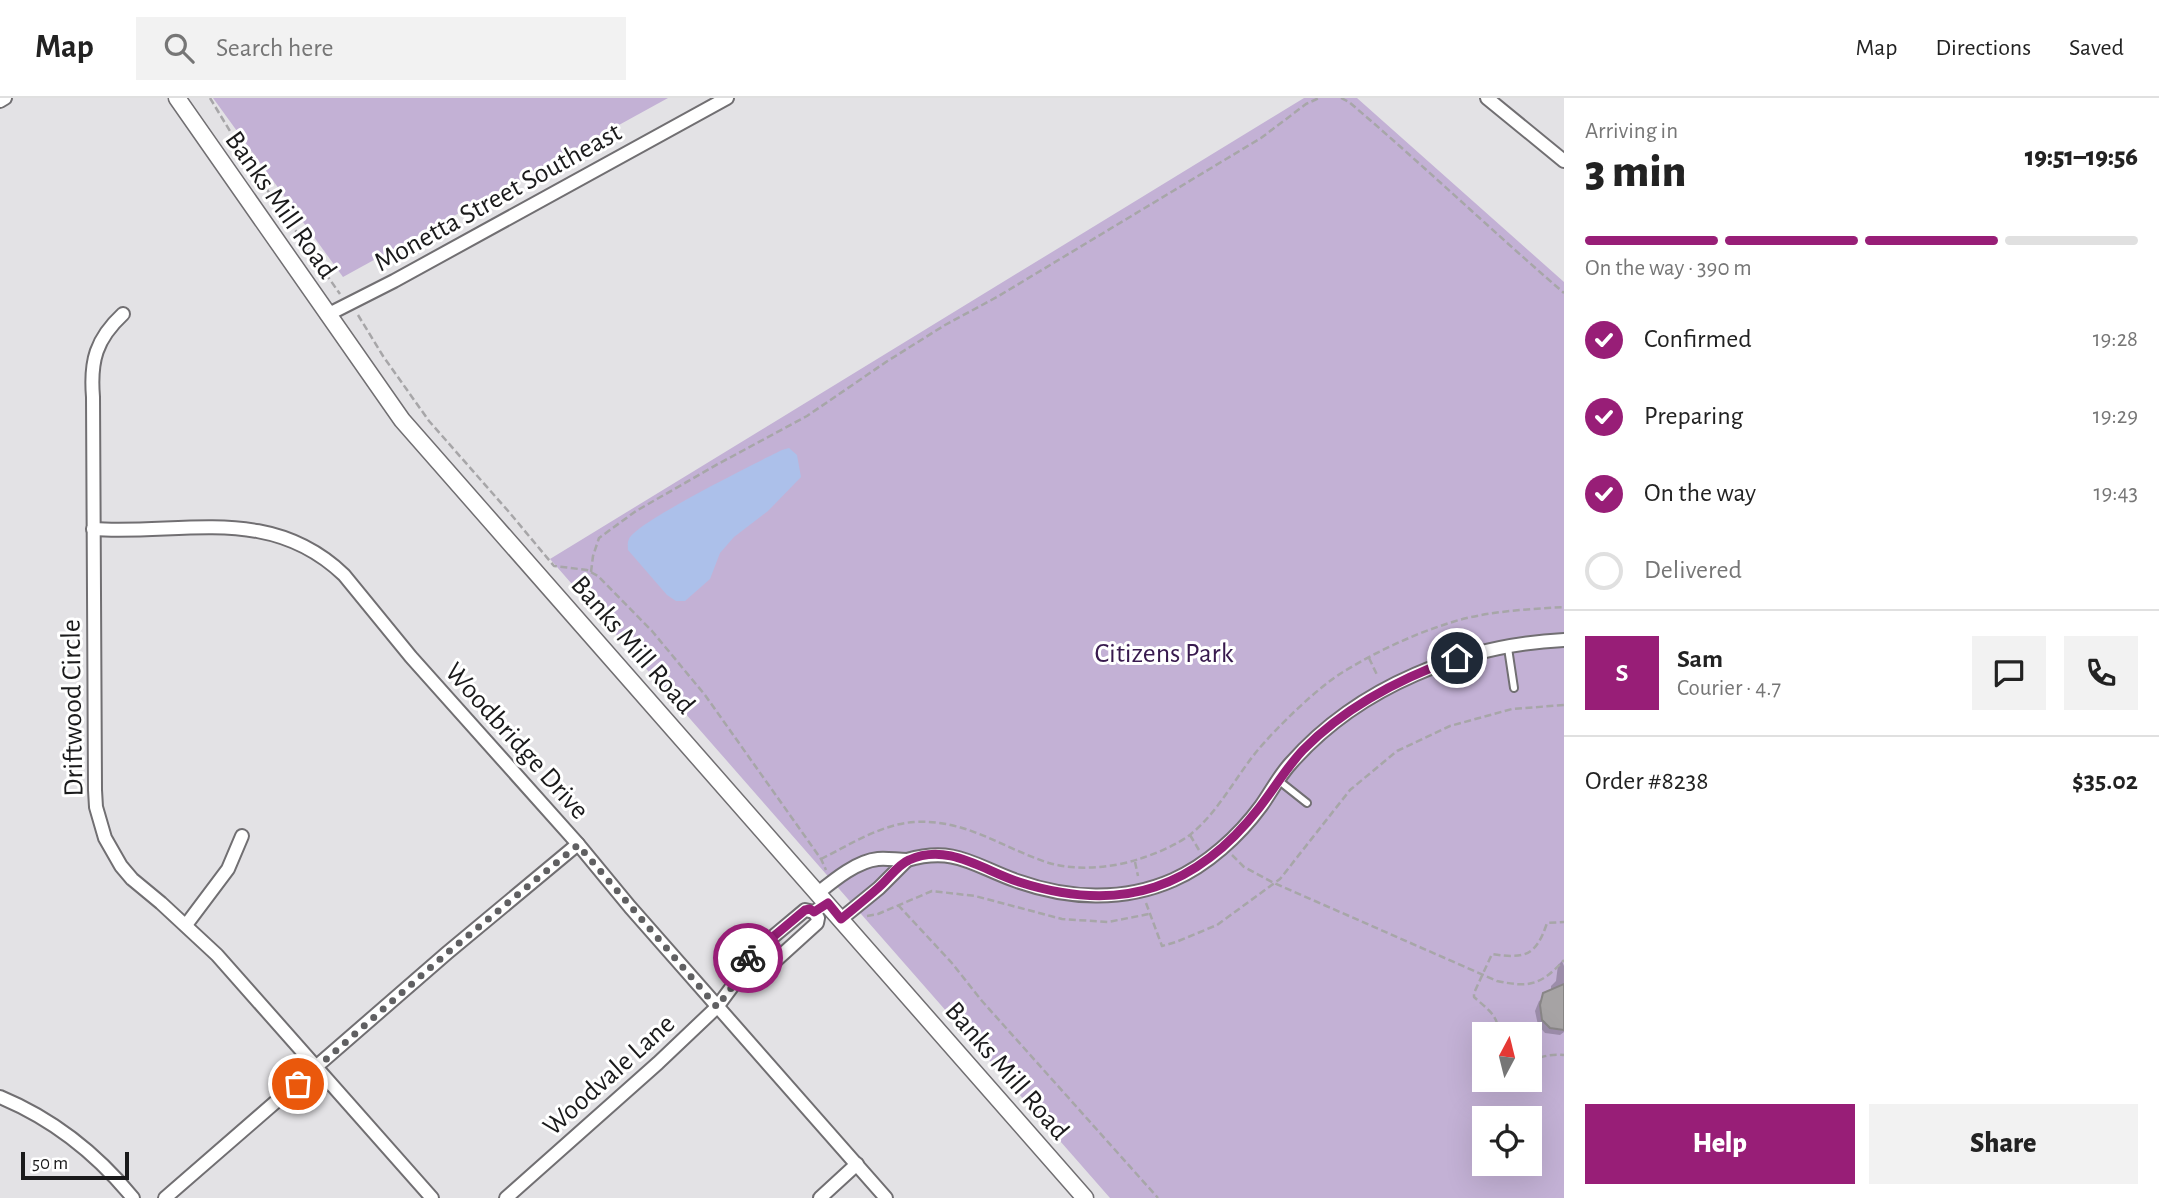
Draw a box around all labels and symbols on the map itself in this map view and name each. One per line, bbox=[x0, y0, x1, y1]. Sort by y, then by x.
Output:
street label: Monetta Street Southeast bbox=[370, 118, 626, 277]
street label: Banks Mill Road bbox=[219, 126, 341, 284]
street label: Banks Mill Road bbox=[565, 571, 700, 720]
street label: Driftwood Circle bbox=[57, 619, 89, 797]
pin bbox=[1427, 628, 1487, 688]
park label: Citizens Park bbox=[1095, 640, 1234, 668]
street label: Woodbridge Drive bbox=[439, 658, 594, 825]
courier bbox=[713, 923, 783, 993]
street label: Banks Mill Road bbox=[939, 997, 1074, 1146]
street label: Woodvale Lane bbox=[538, 1009, 680, 1141]
north arrow bbox=[1472, 1022, 1542, 1092]
pin bbox=[268, 1054, 328, 1114]
scale bar bbox=[21, 1149, 130, 1181]

